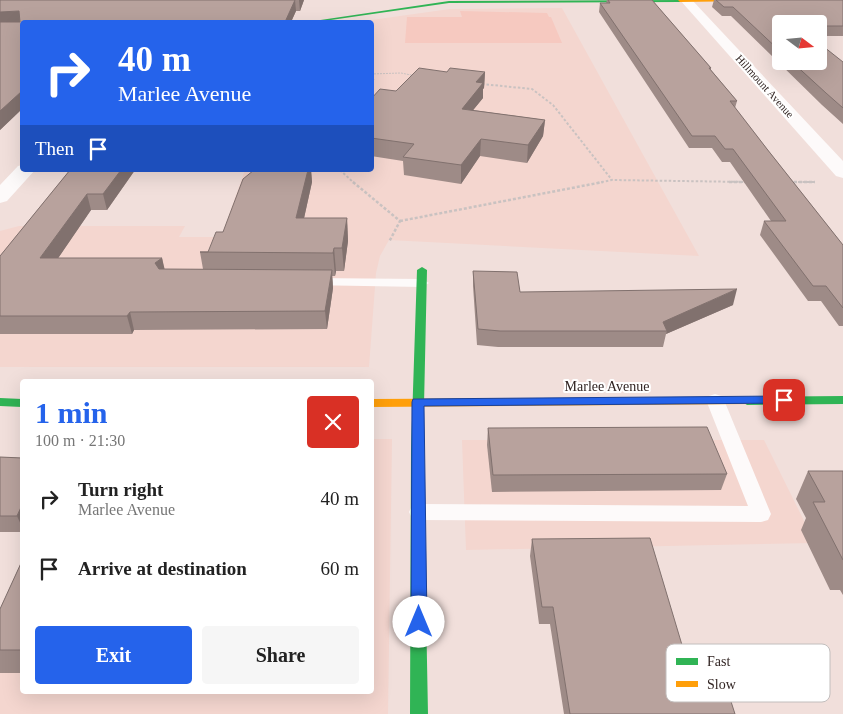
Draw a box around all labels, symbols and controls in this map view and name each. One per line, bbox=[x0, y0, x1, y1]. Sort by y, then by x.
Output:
north arrow bbox=[772, 15, 828, 70]
map controls bbox=[772, 15, 827, 70]
icon: right bbox=[35, 40, 100, 105]
text: 40 m bbox=[118, 40, 191, 79]
street label: Hillmount Avenue bbox=[734, 52, 797, 120]
text: Marlee Avenue bbox=[118, 81, 251, 106]
icon: arrive bbox=[84, 135, 112, 163]
text: Then bbox=[35, 138, 74, 159]
street label: Marlee Avenue bbox=[565, 379, 649, 394]
pin bbox=[763, 379, 805, 421]
icon: arrive bbox=[770, 386, 798, 414]
text: 1 min bbox=[35, 396, 108, 429]
button: close bbox=[307, 396, 359, 448]
text: 100 m · 21:30 bbox=[35, 432, 125, 449]
text: Turn right bbox=[78, 479, 163, 500]
icon: right bbox=[35, 485, 63, 513]
text: 40 m bbox=[320, 488, 359, 509]
text: Marlee Avenue bbox=[78, 501, 175, 518]
icon: arrive bbox=[35, 555, 63, 583]
text: Arrive at destination bbox=[78, 558, 247, 579]
text: 60 m bbox=[320, 558, 359, 579]
position arrow bbox=[392, 595, 444, 647]
button: Exit bbox=[35, 626, 192, 684]
button: Share bbox=[202, 626, 359, 684]
legend bbox=[666, 644, 830, 702]
text: Fast bbox=[707, 654, 730, 669]
text: Slow bbox=[707, 677, 737, 692]

